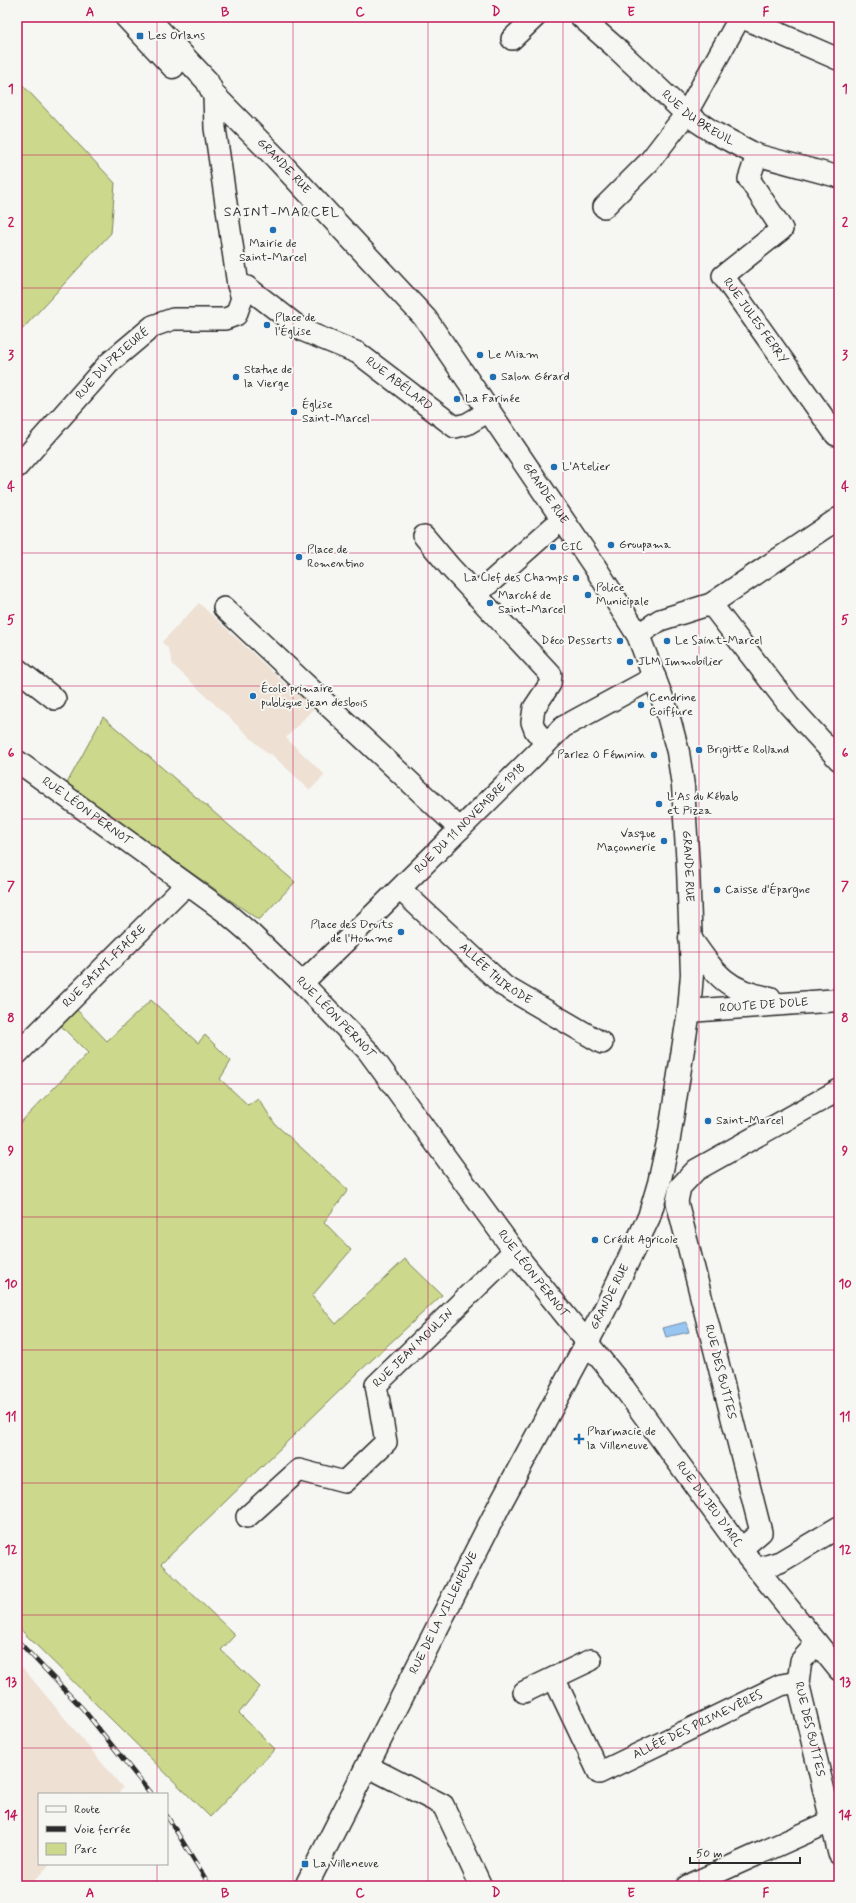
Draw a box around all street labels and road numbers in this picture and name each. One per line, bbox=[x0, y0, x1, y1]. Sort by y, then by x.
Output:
street label: RUE DU BREUIL bbox=[658, 87, 738, 150]
street label: GRANDE RUE bbox=[253, 135, 314, 198]
street label: RUE JULES FERRY bbox=[719, 275, 791, 367]
street label: RUE DU PRIEURÉ bbox=[72, 324, 153, 403]
street label: RUE ABÉLARD bbox=[362, 354, 436, 415]
street label: GRANDE RUE bbox=[518, 459, 572, 527]
street label: RUE DU 11 NOVEMBRE 1918 bbox=[411, 760, 529, 877]
street label: RUE LÉON PERNOT bbox=[38, 774, 135, 850]
street label: GRANDE RUE bbox=[678, 830, 697, 902]
street label: RUE SAINT-FIACRE bbox=[60, 921, 150, 1011]
street label: ALLÉE THIRODE bbox=[455, 940, 535, 1008]
street label: RUE LÉON PERNOT bbox=[293, 973, 379, 1062]
street label: ROUTE DE DOLE bbox=[719, 994, 809, 1017]
street label: RUE LÉON PERNOT bbox=[494, 1227, 573, 1322]
street label: GRANDE RUE bbox=[587, 1262, 633, 1332]
street label: RUE JEAN MOULIN bbox=[370, 1305, 458, 1391]
street label: RUE DES BUTTES bbox=[701, 1323, 740, 1421]
street label: RUE DU JEU D'ARC bbox=[672, 1459, 745, 1551]
street label: RUE DE LA VILLENEUVE bbox=[406, 1549, 482, 1677]
street label: RUE DES BUTTES bbox=[790, 1680, 828, 1779]
street label: ALLÉE DES PRIMEVÈRES bbox=[630, 1687, 766, 1763]

